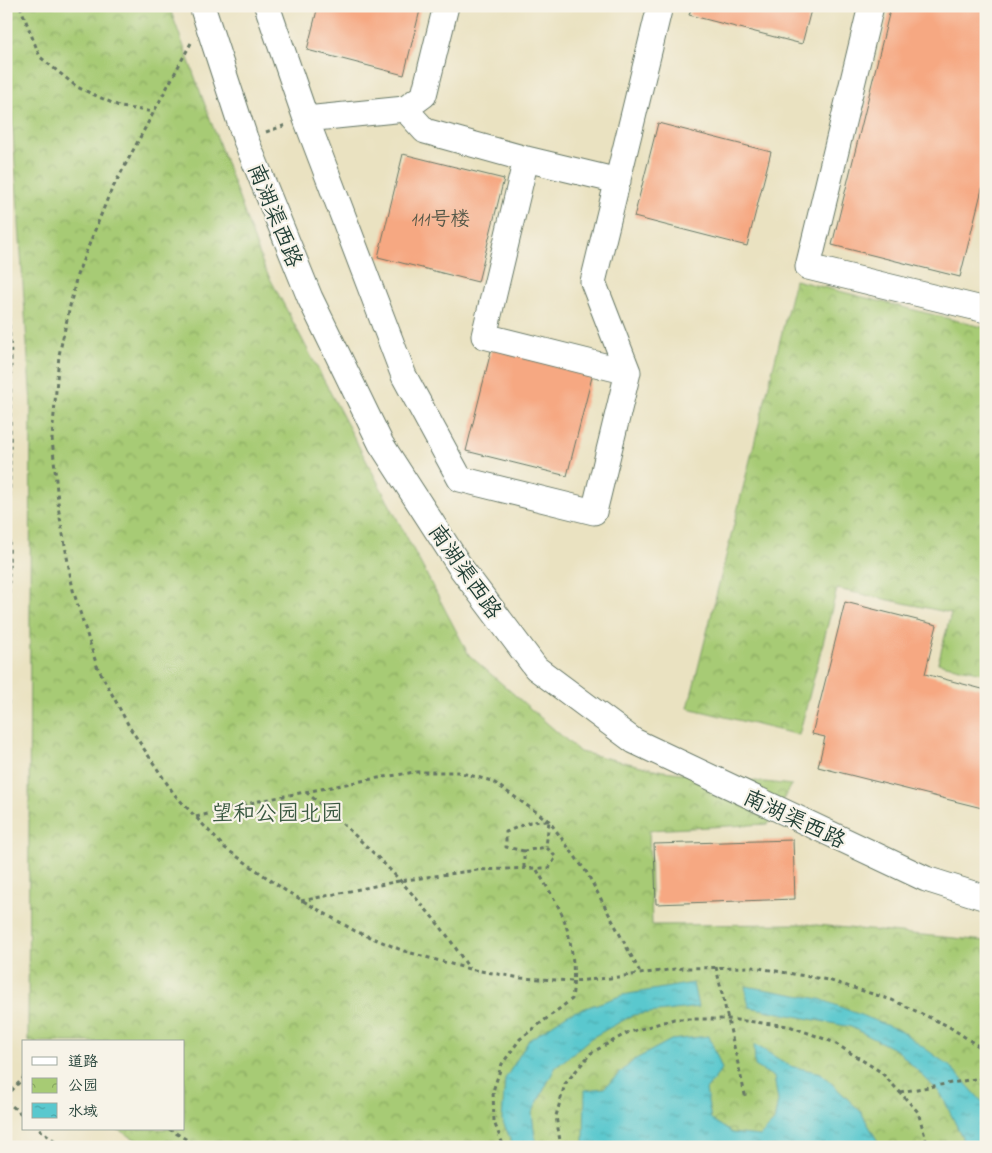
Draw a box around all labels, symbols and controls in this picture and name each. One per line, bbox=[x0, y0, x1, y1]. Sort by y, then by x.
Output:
street label: 南湖渠西路 bbox=[238, 159, 309, 273]
house number: 111号楼 bbox=[411, 206, 471, 235]
street label: 南湖渠西路 bbox=[419, 518, 508, 627]
street label: 南湖渠西路 bbox=[737, 783, 850, 858]
park label: 望和公园北园 bbox=[211, 799, 343, 831]
legend bbox=[22, 1040, 185, 1130]
text: 道路 bbox=[68, 1051, 98, 1073]
text: 公园 bbox=[68, 1075, 98, 1097]
text: 水域 bbox=[68, 1101, 98, 1123]

